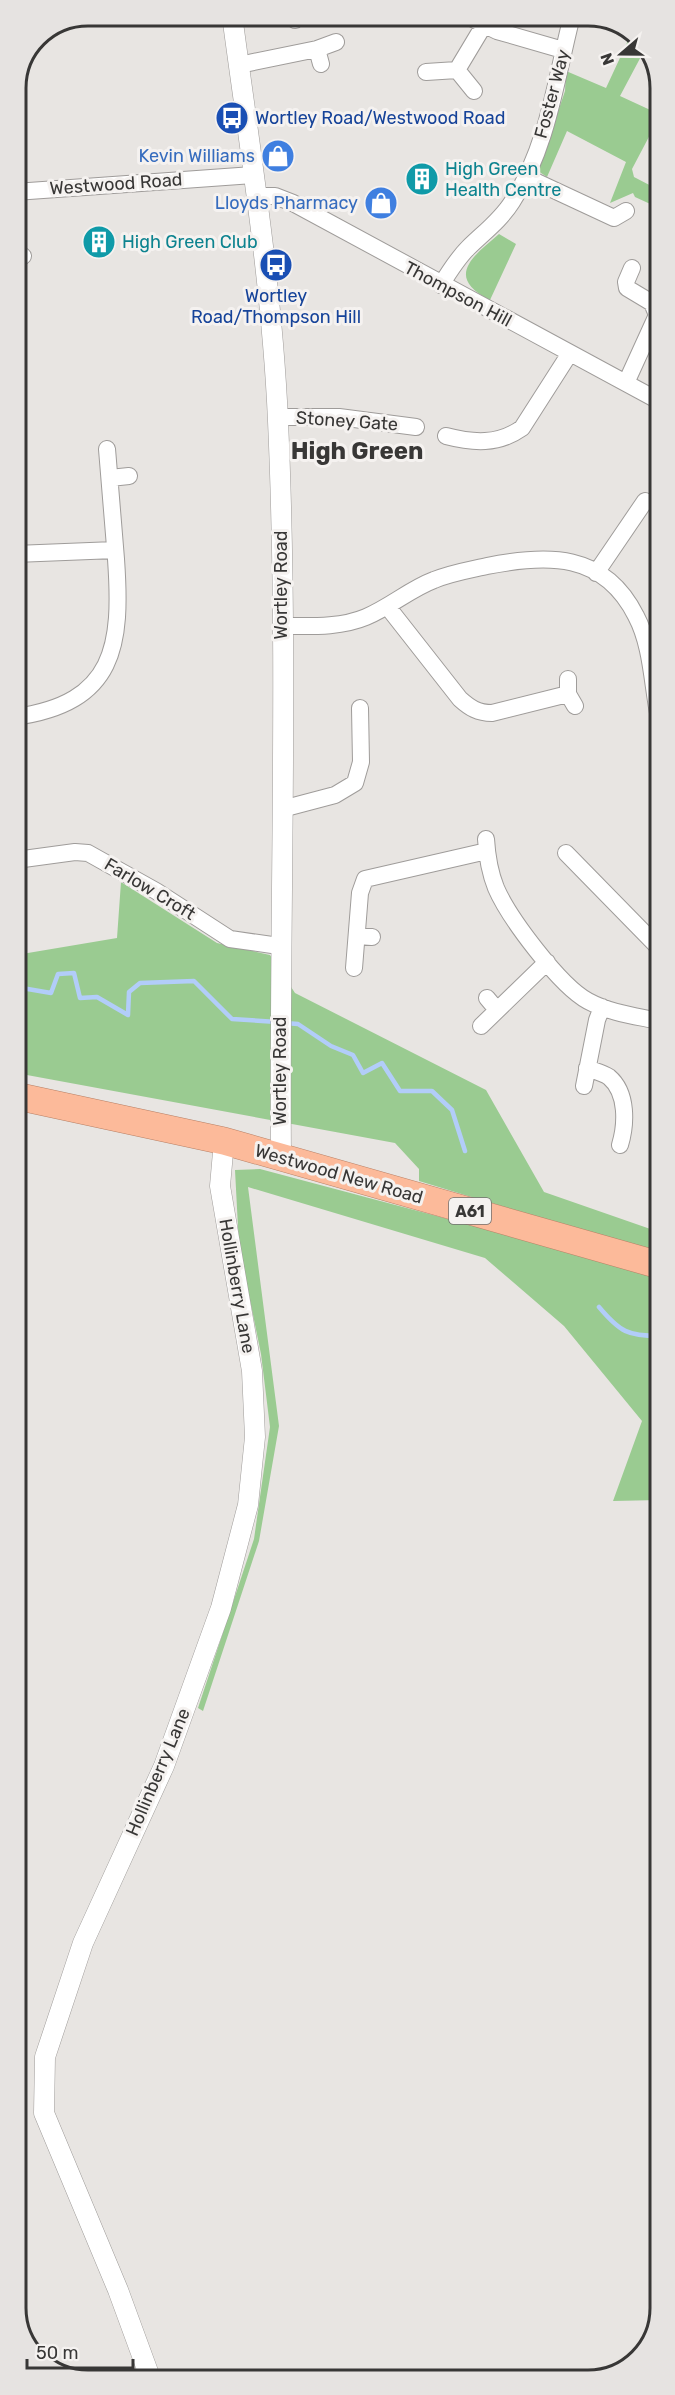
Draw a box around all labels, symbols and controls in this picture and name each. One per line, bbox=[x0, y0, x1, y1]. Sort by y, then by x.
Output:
north arrow bbox=[591, 24, 651, 84]
street label: Foster Way bbox=[530, 47, 574, 141]
text: N bbox=[596, 50, 618, 68]
bus stop icon: Wortley Road/Westwood Road bbox=[214, 100, 250, 136]
place label: Wortley Road/Westwood Road bbox=[255, 107, 506, 129]
shop icon: Kevin Williams bbox=[260, 138, 296, 174]
place label: Kevin Williams bbox=[139, 145, 255, 167]
place label: High Green Health Centre bbox=[445, 158, 561, 201]
building icon: High Green Health Centre bbox=[404, 161, 440, 197]
street label: Westwood Road bbox=[49, 168, 183, 200]
shop icon: Lloyds Pharmacy bbox=[363, 185, 399, 221]
place label: Lloyds Pharmacy bbox=[215, 192, 358, 214]
building icon: High Green Club bbox=[81, 224, 117, 260]
place label: High Green Club bbox=[122, 231, 258, 253]
bus stop icon: Wortley Road/Thompson Hill bbox=[258, 247, 294, 283]
street label: Thompson Hill bbox=[400, 256, 516, 332]
place label: Wortley Road/Thompson Hill bbox=[191, 285, 361, 328]
street label: Stoney Gate bbox=[295, 406, 399, 436]
district label: High Green bbox=[291, 437, 423, 465]
street label: Wortley Road bbox=[270, 531, 292, 639]
street label: Farlow Croft bbox=[100, 853, 200, 925]
street label: Wortley Road bbox=[269, 1017, 291, 1125]
street label: Westwood New Road bbox=[252, 1139, 426, 1209]
road number: A61 bbox=[449, 1198, 491, 1224]
street label: Hollinberry Lane bbox=[214, 1217, 260, 1355]
street label: Hollinberry Lane bbox=[121, 1705, 195, 1839]
scale bar bbox=[27, 2332, 134, 2370]
text: 50 m bbox=[36, 2342, 79, 2364]

